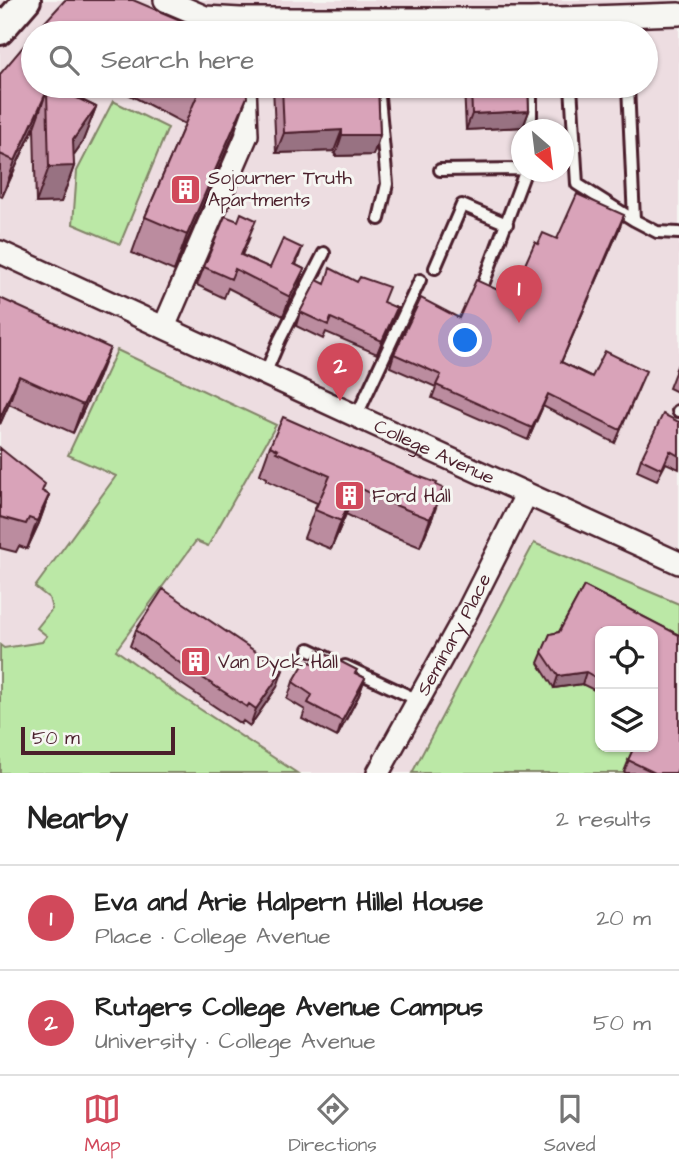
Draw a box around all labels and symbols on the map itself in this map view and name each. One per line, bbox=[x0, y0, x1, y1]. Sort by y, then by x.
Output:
north arrow bbox=[511, 119, 574, 182]
place label: Sojourner Truth Apartments bbox=[208, 165, 353, 214]
building icon: Sojourner Truth Apartments bbox=[168, 172, 202, 206]
pin: 1 bbox=[496, 265, 542, 323]
your location bbox=[448, 323, 482, 357]
pin: 2 bbox=[317, 343, 363, 401]
street label: College Avenue bbox=[370, 413, 499, 491]
building icon: Ford Hall bbox=[332, 479, 366, 513]
place label: Ford Hall bbox=[372, 483, 451, 510]
street label: Seminary Place bbox=[410, 569, 498, 700]
building icon: Van Dyck Hall bbox=[178, 645, 212, 679]
place label: Van Dyck Hall bbox=[218, 649, 338, 677]
scale bar bbox=[21, 724, 175, 756]

